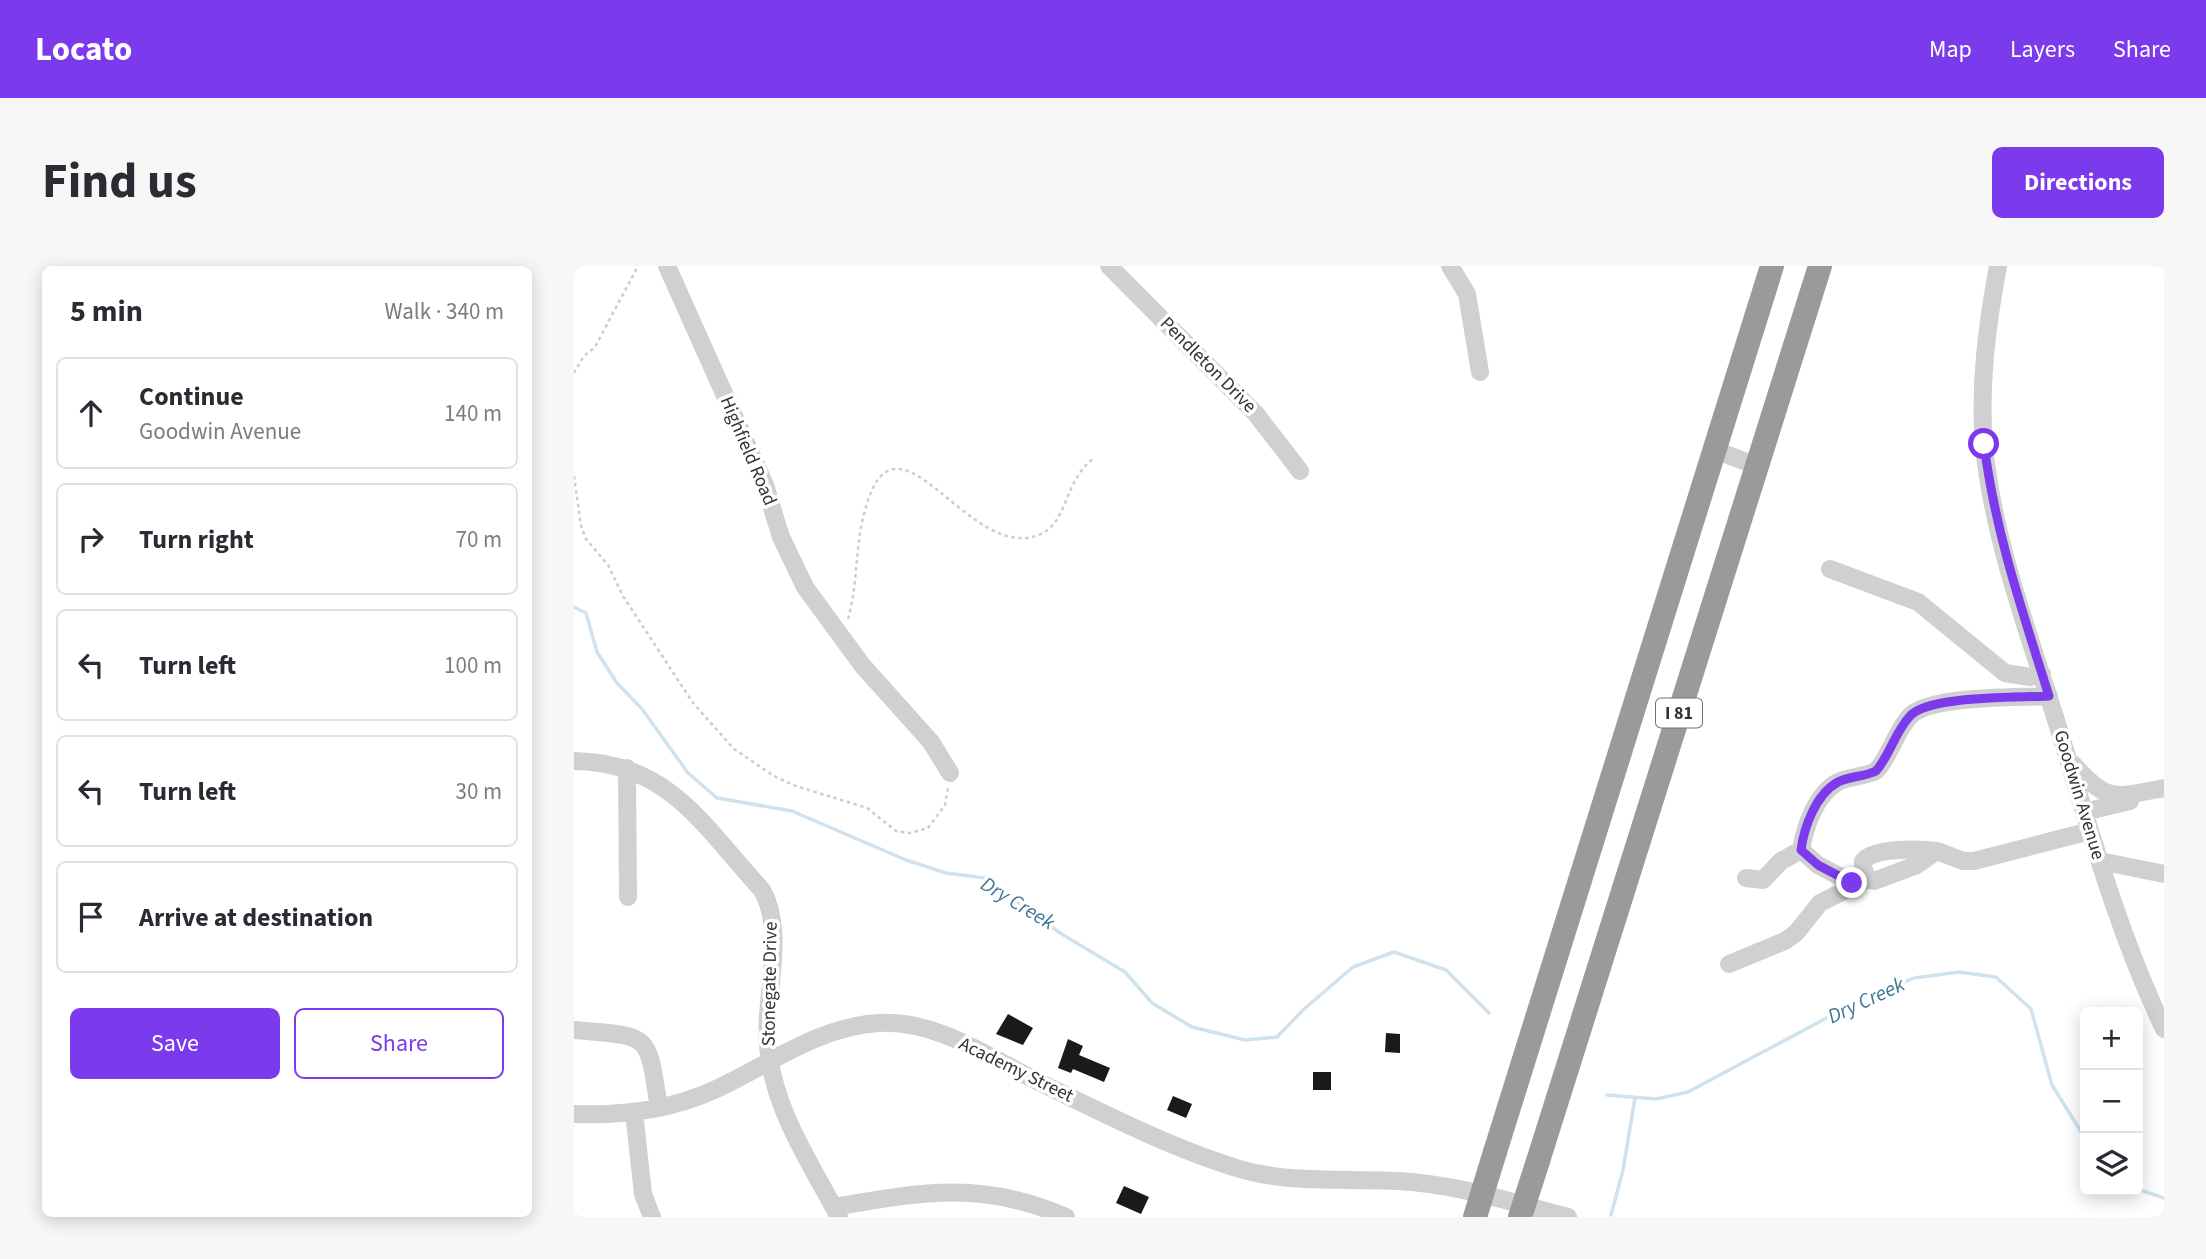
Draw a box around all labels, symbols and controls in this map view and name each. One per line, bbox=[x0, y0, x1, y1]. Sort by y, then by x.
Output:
text: Locato bbox=[35, 26, 132, 73]
text: Map bbox=[1929, 32, 1972, 67]
text: Layers bbox=[2010, 32, 2075, 67]
text: Share bbox=[2113, 32, 2171, 67]
text: Find us bbox=[42, 147, 197, 217]
button: Directions bbox=[1992, 147, 2164, 218]
text: 5 min bbox=[70, 290, 143, 333]
text: Walk · 340 m bbox=[385, 295, 504, 328]
street label: Pendleton Drive bbox=[1154, 311, 1262, 419]
text: Continue bbox=[139, 378, 244, 415]
street label: Highfield Road bbox=[713, 392, 783, 510]
icon: ahead bbox=[72, 394, 110, 432]
text: 140 m bbox=[444, 397, 502, 430]
text: Goodwin Avenue bbox=[139, 415, 301, 448]
route start bbox=[1968, 428, 1999, 459]
icon: right bbox=[72, 520, 110, 558]
text: Turn right bbox=[139, 521, 254, 558]
text: 70 m bbox=[455, 523, 502, 556]
icon: left bbox=[72, 646, 110, 684]
text: Turn left bbox=[139, 647, 236, 684]
text: 100 m bbox=[444, 649, 502, 682]
road number: I 81 bbox=[1656, 698, 1702, 728]
street label: Goodwin Avenue bbox=[2047, 727, 2111, 863]
icon: left bbox=[72, 772, 110, 810]
text: Turn left bbox=[139, 773, 236, 810]
text: 30 m bbox=[455, 775, 502, 808]
route end bbox=[1836, 867, 1867, 898]
water label: Dry Creek bbox=[975, 869, 1062, 938]
icon: arrive bbox=[72, 898, 110, 936]
text: Arrive at destination bbox=[139, 899, 373, 936]
street label: Stonegate Drive bbox=[755, 921, 785, 1047]
water label: Dry Creek bbox=[1822, 969, 1910, 1031]
map controls bbox=[2080, 1007, 2143, 1196]
button: + bbox=[2080, 1007, 2143, 1070]
button: Save bbox=[70, 1008, 280, 1079]
button: Share bbox=[294, 1008, 504, 1079]
street label: Academy Street bbox=[954, 1031, 1078, 1110]
button: − bbox=[2080, 1070, 2143, 1133]
button: layers bbox=[2080, 1133, 2143, 1196]

